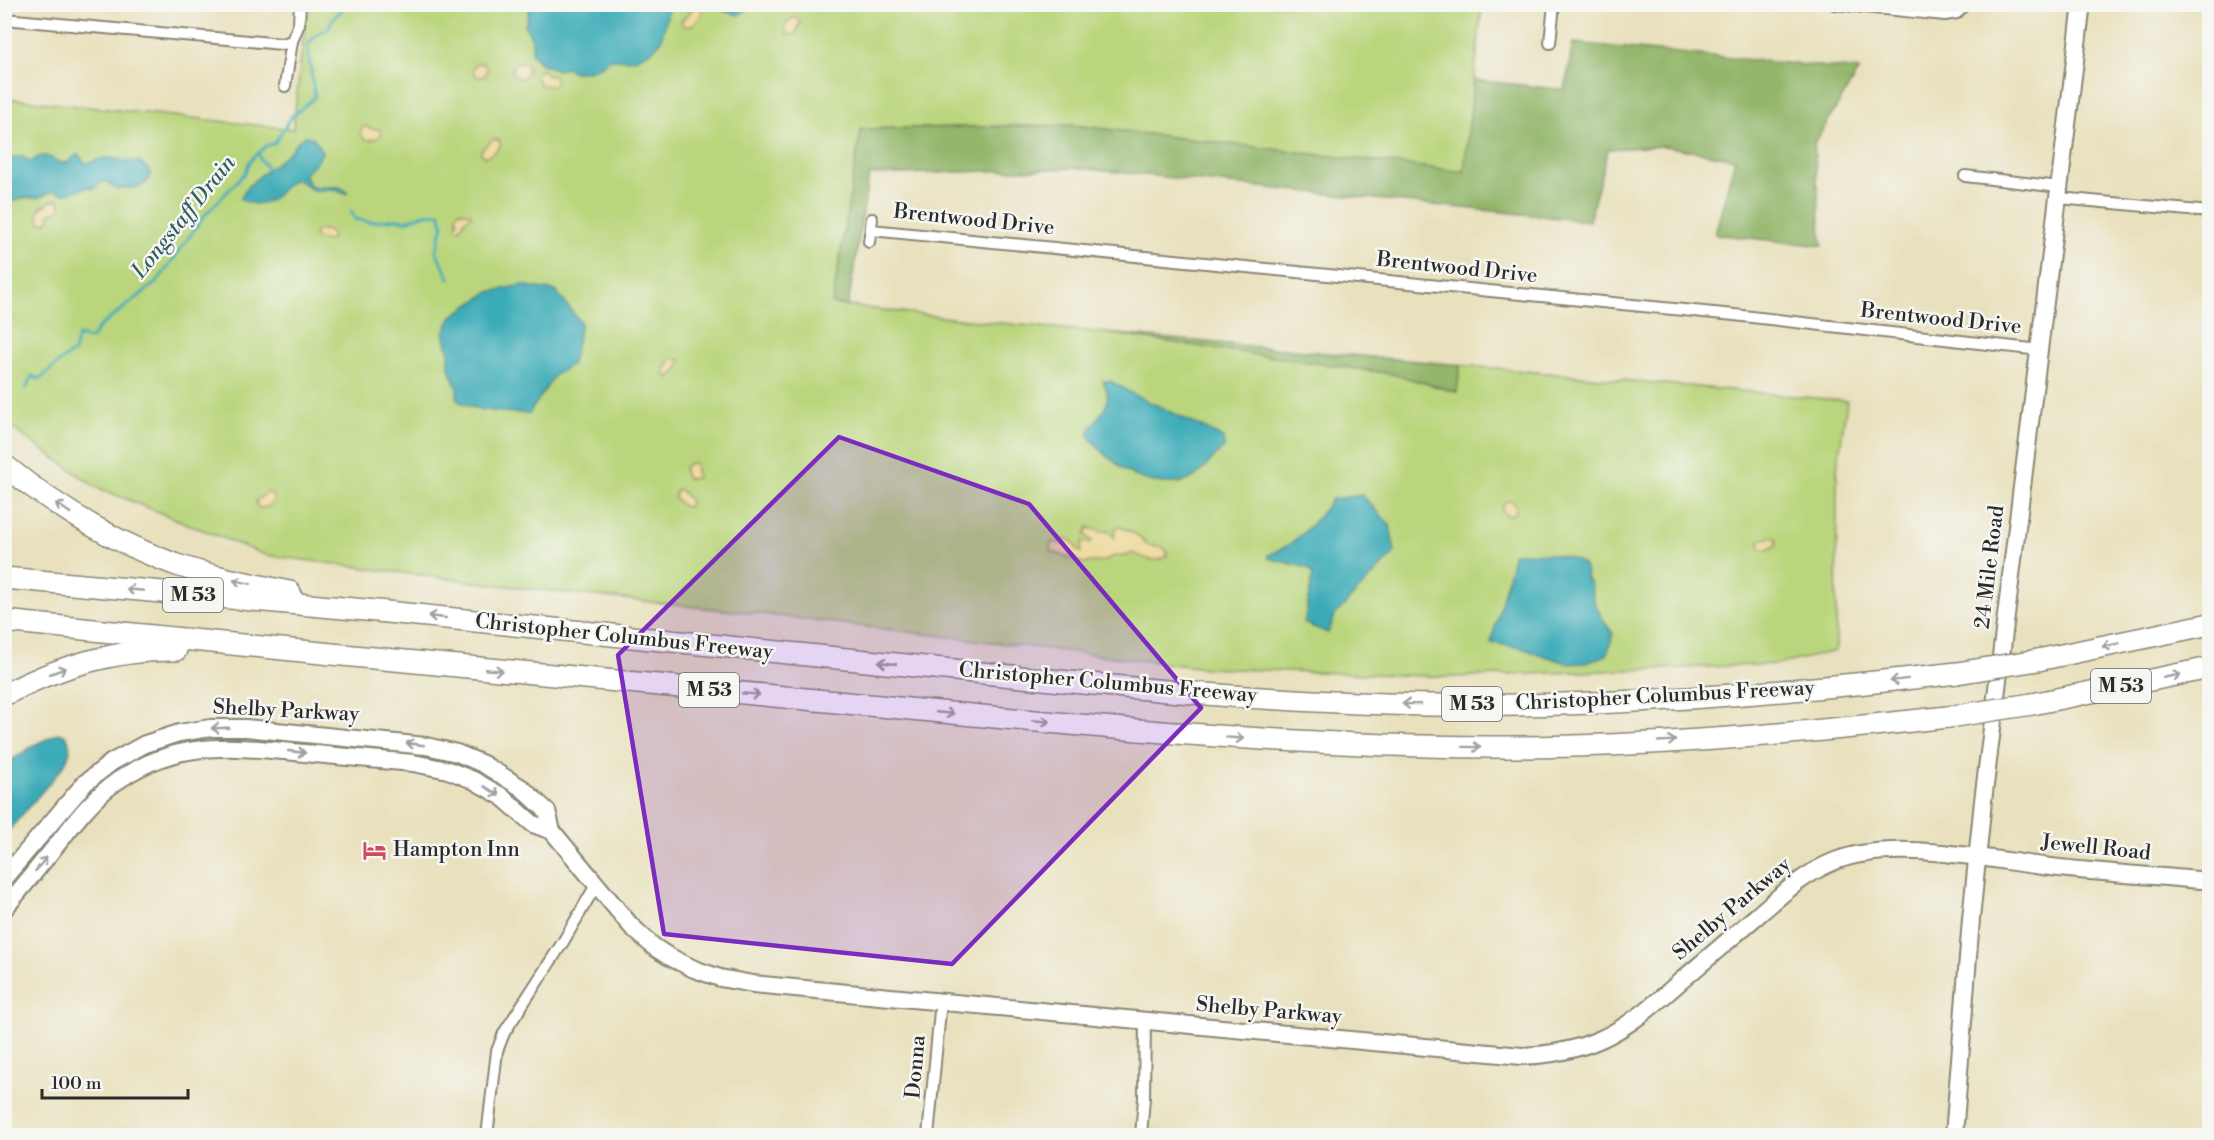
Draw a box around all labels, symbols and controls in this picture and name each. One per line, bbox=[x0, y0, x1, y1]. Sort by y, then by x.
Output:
water label: Longstaff Drain bbox=[126, 150, 242, 285]
street label: Brentwood Drive bbox=[891, 199, 1056, 241]
street label: Brentwood Drive bbox=[1374, 247, 1539, 289]
street label: Brentwood Drive bbox=[1858, 298, 2023, 340]
one-way arrow bbox=[56, 502, 72, 514]
street label: 24 Mile Road bbox=[1970, 504, 2010, 630]
one-way arrow bbox=[233, 576, 253, 587]
road number: M 53 bbox=[163, 578, 223, 612]
one-way arrow bbox=[126, 584, 146, 595]
street label: Christopher Columbus Freeway bbox=[474, 608, 775, 666]
one-way arrow bbox=[428, 611, 447, 622]
one-way arrow bbox=[2102, 639, 2121, 651]
one-way arrow bbox=[877, 657, 897, 668]
street label: Christopher Columbus Freeway bbox=[958, 657, 1259, 709]
one-way arrow bbox=[48, 664, 67, 675]
one-way arrow bbox=[484, 665, 504, 676]
road number: M 53 bbox=[2091, 669, 2151, 703]
one-way arrow bbox=[2162, 670, 2181, 681]
road number: M 53 bbox=[679, 673, 739, 707]
one-way arrow bbox=[1889, 674, 1909, 685]
street label: Christopher Columbus Freeway bbox=[1515, 675, 1816, 717]
road number: M 53 bbox=[1442, 687, 1502, 721]
one-way arrow bbox=[741, 689, 761, 700]
street label: Shelby Parkway bbox=[212, 694, 361, 728]
one-way arrow bbox=[1401, 698, 1421, 710]
one-way arrow bbox=[935, 708, 955, 719]
one-way arrow bbox=[1030, 716, 1050, 727]
one-way arrow bbox=[211, 722, 231, 733]
one-way arrow bbox=[1225, 733, 1245, 744]
one-way arrow bbox=[1656, 736, 1676, 747]
one-way arrow bbox=[405, 739, 425, 750]
one-way arrow bbox=[1461, 741, 1481, 753]
one-way arrow bbox=[287, 747, 307, 758]
one-way arrow bbox=[483, 785, 500, 797]
street label: Jewell Road bbox=[2039, 829, 2152, 867]
hotel icon: Hampton Inn bbox=[362, 837, 388, 863]
place label: Hampton Inn bbox=[393, 837, 520, 863]
street label: Shelby Parkway bbox=[1668, 851, 1797, 966]
one-way arrow bbox=[35, 856, 48, 872]
street label: Shelby Parkway bbox=[1195, 992, 1344, 1030]
street label: Donna bbox=[900, 1034, 932, 1100]
scale bar bbox=[42, 1062, 188, 1100]
text: 100 m bbox=[51, 1072, 102, 1095]

